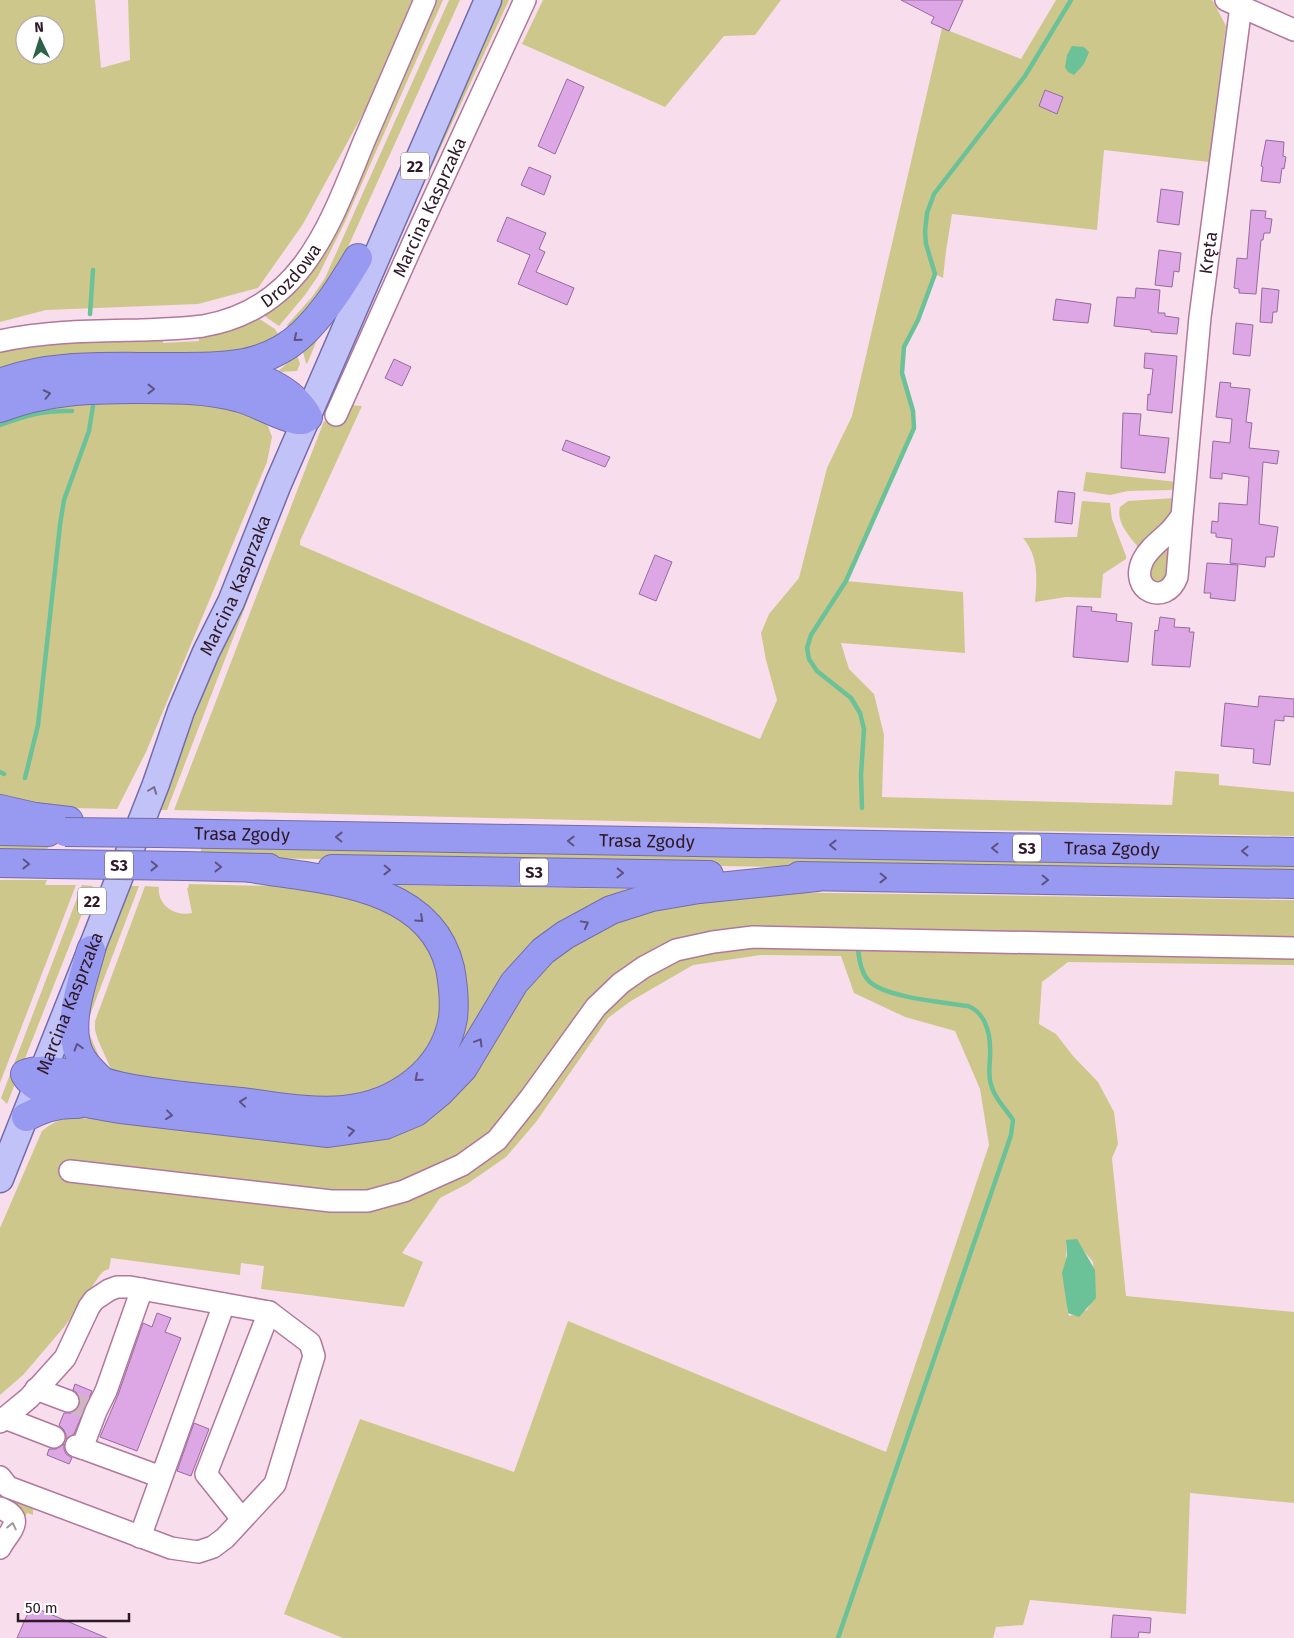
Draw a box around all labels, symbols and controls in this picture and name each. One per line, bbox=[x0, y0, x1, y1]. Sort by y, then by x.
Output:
north arrow bbox=[15, 15, 65, 65]
text: N bbox=[34, 19, 44, 36]
street label: Marcina Kasprzaka bbox=[388, 134, 471, 280]
road number: 22 bbox=[401, 153, 429, 180]
street label: Kręta bbox=[1195, 230, 1222, 276]
street label: Drozdowa bbox=[256, 240, 326, 313]
one-way arrow bbox=[294, 332, 303, 340]
one-way arrow bbox=[148, 384, 156, 394]
one-way arrow bbox=[42, 389, 51, 400]
street label: Marcina Kasprzaka bbox=[195, 512, 276, 659]
one-way arrow bbox=[147, 787, 157, 795]
street label: Trasa Zgody bbox=[194, 823, 290, 846]
street label: Trasa Zgody bbox=[599, 829, 695, 853]
one-way arrow bbox=[334, 832, 342, 842]
road number: S3 bbox=[1013, 834, 1041, 861]
one-way arrow bbox=[567, 835, 575, 846]
street label: Trasa Zgody bbox=[1064, 837, 1160, 861]
one-way arrow bbox=[829, 840, 836, 850]
one-way arrow bbox=[991, 842, 999, 853]
one-way arrow bbox=[1241, 846, 1249, 857]
road number: S3 bbox=[105, 852, 133, 878]
one-way arrow bbox=[23, 859, 31, 869]
road number: S3 bbox=[520, 859, 548, 886]
one-way arrow bbox=[150, 861, 158, 871]
one-way arrow bbox=[214, 862, 222, 872]
one-way arrow bbox=[384, 865, 392, 875]
one-way arrow bbox=[616, 868, 624, 878]
one-way arrow bbox=[879, 872, 887, 883]
one-way arrow bbox=[1042, 875, 1050, 885]
road number: 22 bbox=[78, 888, 106, 914]
one-way arrow bbox=[415, 913, 424, 922]
one-way arrow bbox=[580, 920, 589, 930]
street label: Marcina Kasprzaka bbox=[32, 929, 108, 1078]
one-way arrow bbox=[472, 1039, 482, 1048]
one-way arrow bbox=[73, 1043, 83, 1052]
one-way arrow bbox=[415, 1073, 424, 1082]
one-way arrow bbox=[239, 1097, 247, 1108]
one-way arrow bbox=[165, 1109, 173, 1120]
one-way arrow bbox=[348, 1126, 356, 1137]
one-way arrow bbox=[6, 1521, 17, 1530]
scale bar bbox=[18, 1590, 129, 1622]
text: 50 m bbox=[25, 1599, 58, 1617]

